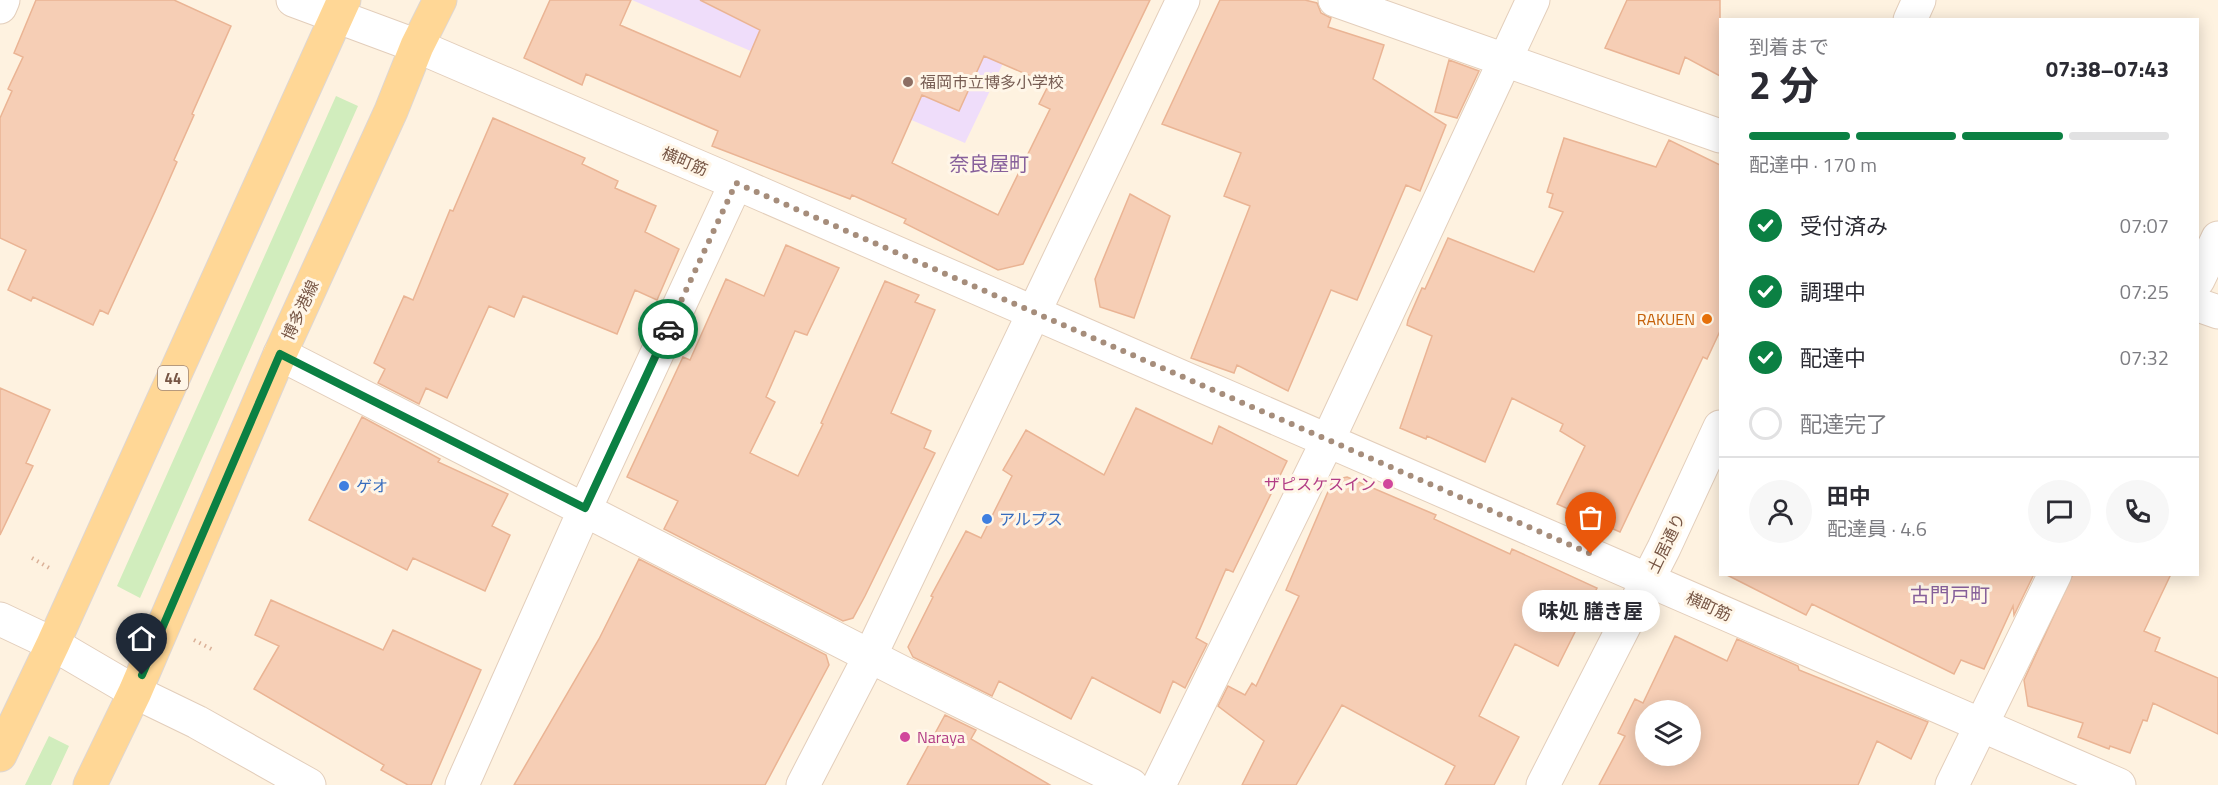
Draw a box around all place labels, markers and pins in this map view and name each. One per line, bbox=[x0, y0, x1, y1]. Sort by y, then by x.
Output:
place label: 福岡市立博多小学校 bbox=[920, 70, 1064, 94]
marker: 福岡市立博多小学校 bbox=[901, 75, 915, 89]
place label: RAKUEN bbox=[1637, 307, 1695, 331]
marker: RAKUEN bbox=[1700, 312, 1714, 326]
place label: ザピスケスイン bbox=[1264, 472, 1376, 496]
place label: ゲオ bbox=[356, 474, 388, 498]
marker: ザピスケスイン bbox=[1381, 477, 1395, 491]
marker: ゲオ bbox=[337, 479, 351, 493]
pin bbox=[1565, 492, 1616, 554]
place label: アルプス bbox=[999, 507, 1063, 531]
marker: アルプス bbox=[980, 512, 994, 526]
callout: 味処 膳き屋 bbox=[1522, 590, 1660, 632]
pin bbox=[116, 613, 167, 675]
place label: Naraya bbox=[917, 725, 965, 749]
marker: Naraya bbox=[898, 730, 912, 744]

